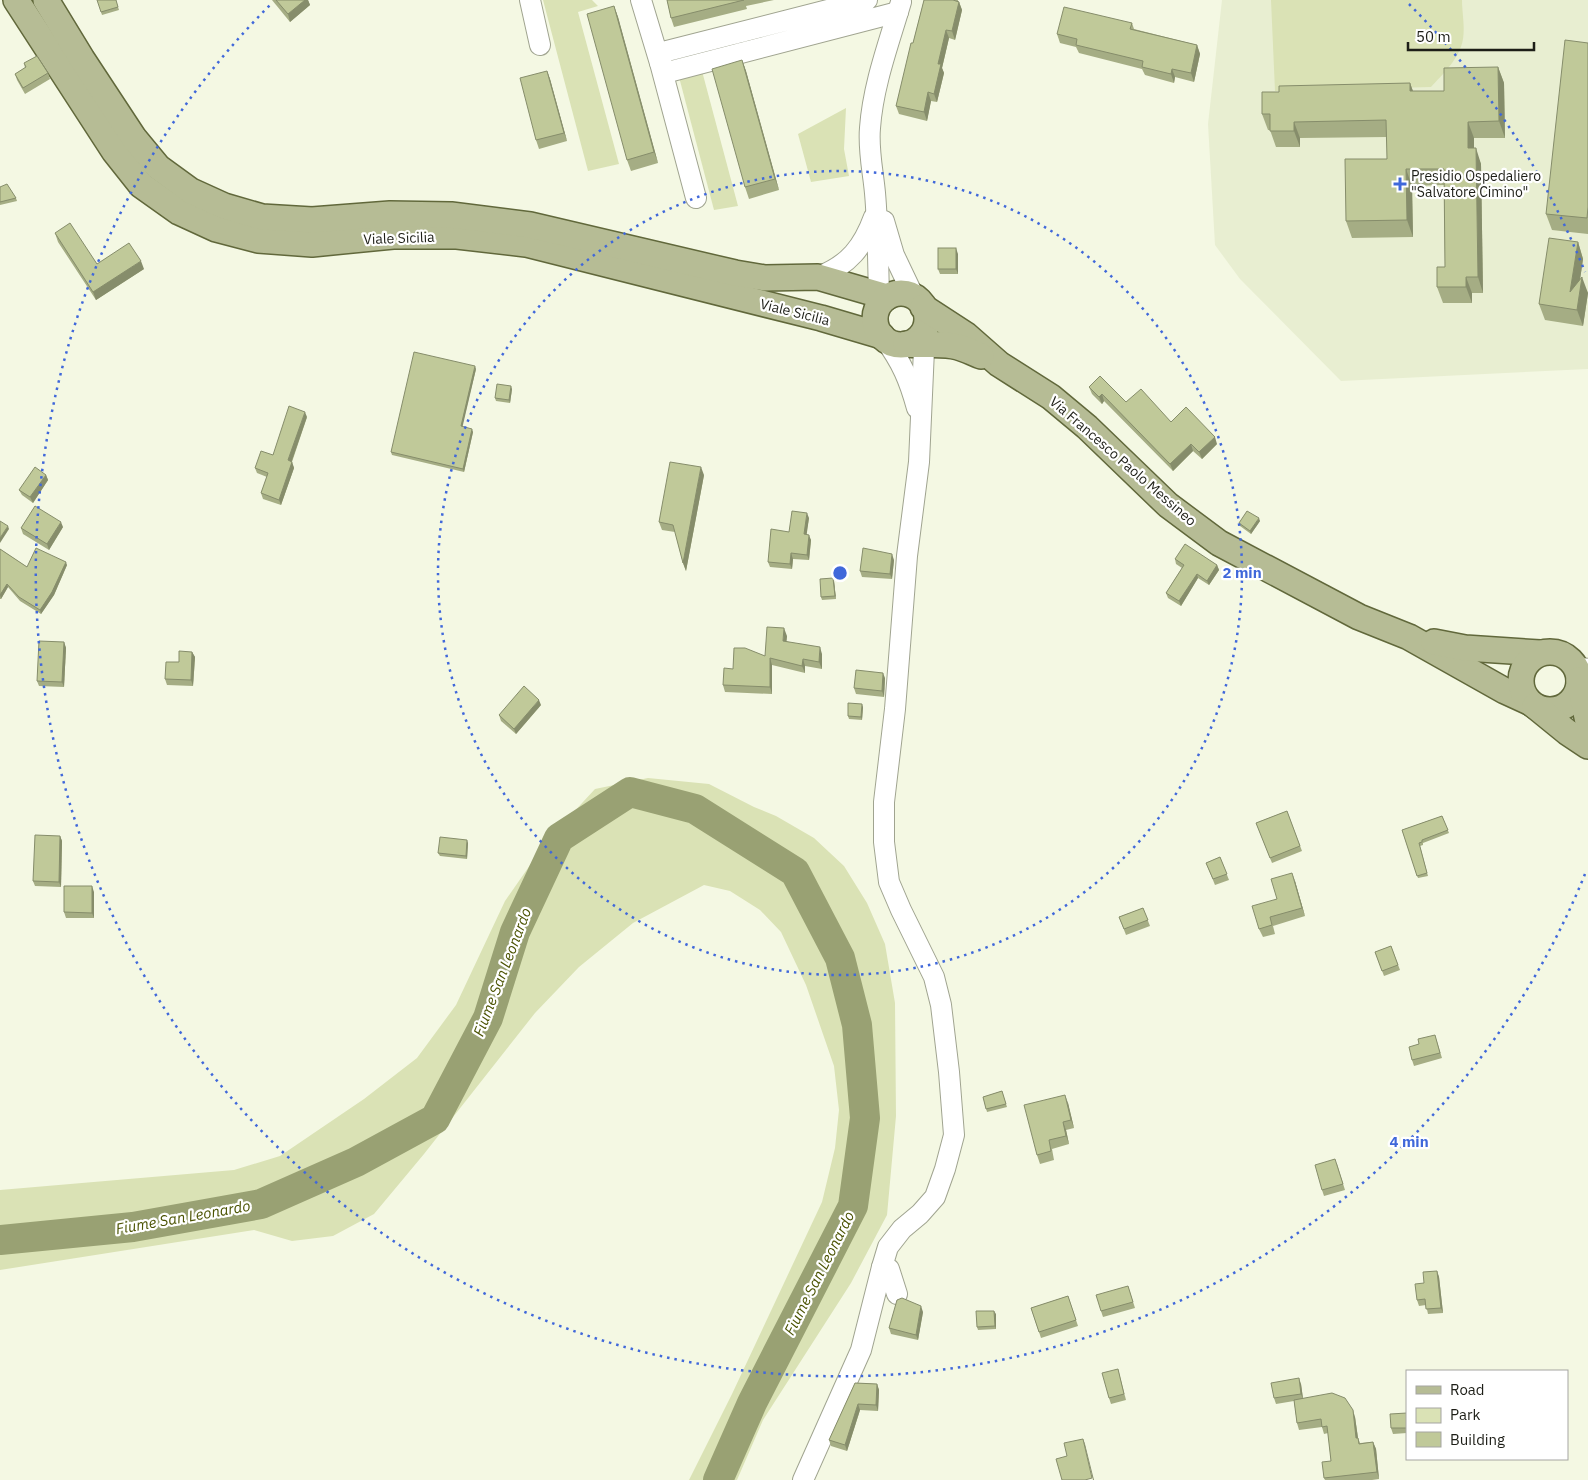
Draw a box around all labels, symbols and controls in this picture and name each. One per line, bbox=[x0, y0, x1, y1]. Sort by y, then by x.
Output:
scale bar bbox=[1408, 20, 1534, 52]
text: 50 m bbox=[1416, 27, 1451, 46]
place label: Presidio Ospedaliero "Salvatore Cimino" bbox=[1411, 167, 1541, 201]
marker: Presidio Ospedaliero "Salvatore Cimino" bbox=[1393, 177, 1407, 191]
street label: Viale Sicilia bbox=[363, 228, 435, 248]
street label: Viale Sicilia bbox=[758, 295, 832, 329]
street label: Via Francesco Paolo Messineo bbox=[1046, 392, 1200, 530]
text: 2 min bbox=[1222, 563, 1262, 582]
centre of rings bbox=[831, 564, 849, 582]
water label: Fiume San Leonardo bbox=[469, 905, 535, 1039]
text: 4 min bbox=[1389, 1132, 1429, 1151]
water label: Fiume San Leonardo bbox=[114, 1196, 252, 1238]
water label: Fiume San Leonardo bbox=[780, 1208, 858, 1338]
legend bbox=[1406, 1370, 1568, 1460]
text: Road bbox=[1450, 1380, 1485, 1399]
text: Park bbox=[1450, 1405, 1480, 1424]
text: Building bbox=[1450, 1430, 1505, 1449]

